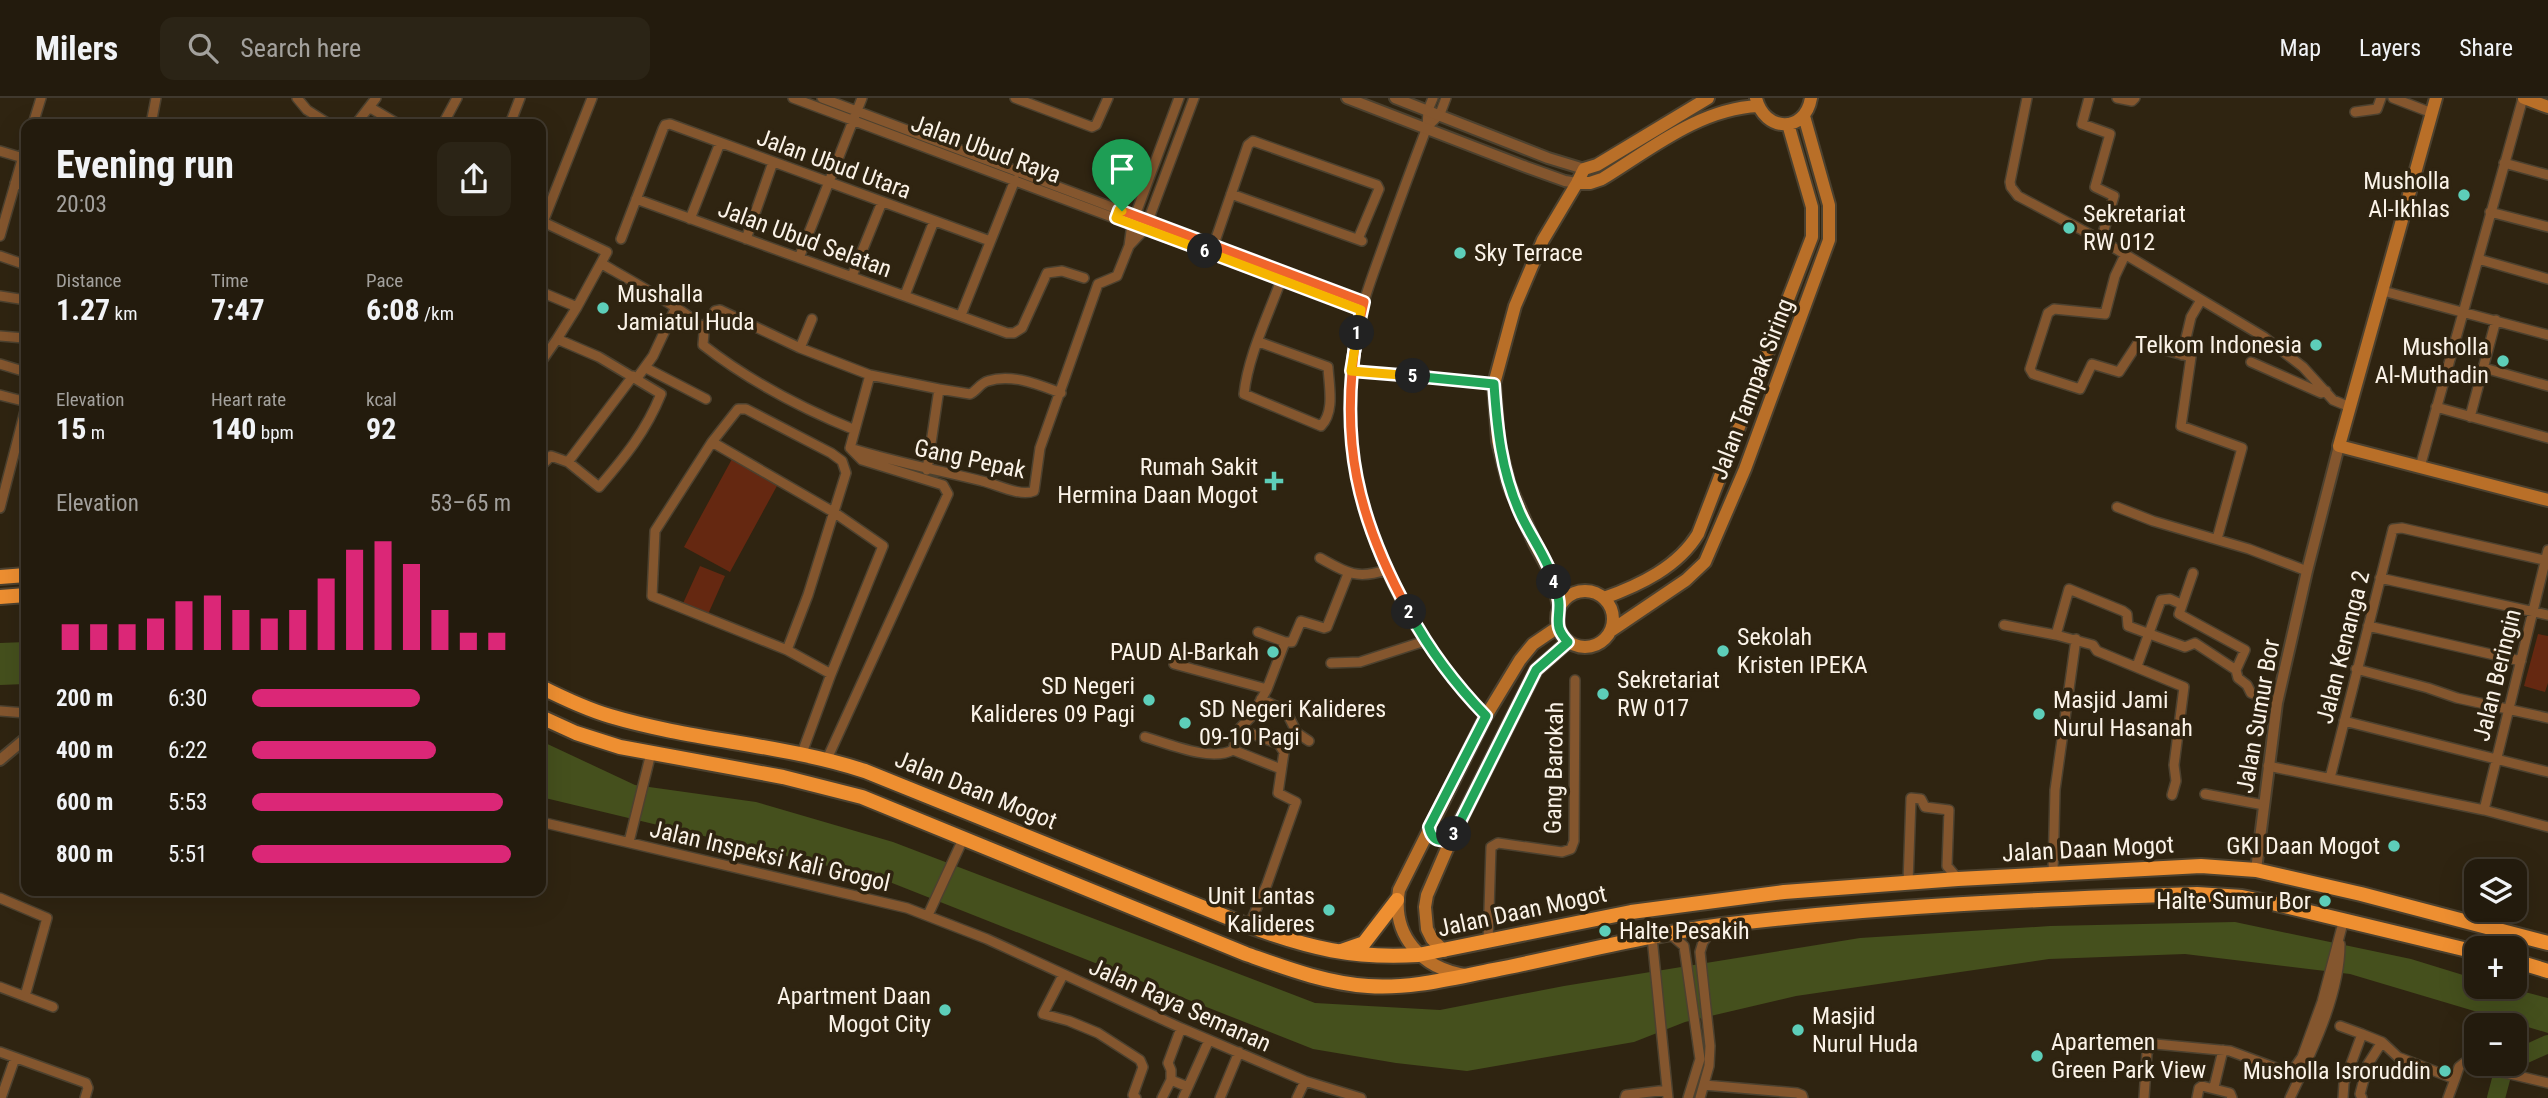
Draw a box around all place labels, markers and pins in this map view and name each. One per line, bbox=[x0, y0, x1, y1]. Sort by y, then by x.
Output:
pin bbox=[1092, 139, 1152, 211]
place label: Musholla Al-Ikhlas bbox=[2363, 167, 2450, 223]
marker: Musholla Al-Ikhlas bbox=[2456, 187, 2472, 203]
place label: Sekretariat RW 012 bbox=[2083, 200, 2186, 256]
marker: Sekretariat RW 012 bbox=[2061, 220, 2077, 236]
pin: 6 bbox=[1188, 234, 1222, 268]
place label: Sky Terrace bbox=[1474, 239, 1583, 267]
marker: Sky Terrace bbox=[1452, 245, 1468, 261]
place label: Mushalla Jamiatul Huda bbox=[617, 280, 755, 336]
marker: Mushalla Jamiatul Huda bbox=[595, 300, 611, 316]
pin: 1 bbox=[1340, 316, 1374, 350]
place label: Telkom Indonesia bbox=[2135, 331, 2302, 359]
place label: Musholla Al-Muthadin bbox=[2375, 333, 2489, 389]
marker: Telkom Indonesia bbox=[2308, 337, 2324, 353]
marker: Musholla Al-Muthadin bbox=[2495, 353, 2511, 369]
pin: 5 bbox=[1396, 358, 1430, 394]
place label: Rumah Sakit Hermina Daan Mogot bbox=[1057, 453, 1258, 509]
marker: Rumah Sakit Hermina Daan Mogot bbox=[1264, 471, 1284, 491]
pin: 4 bbox=[1536, 564, 1572, 600]
pin: 2 bbox=[1392, 594, 1426, 630]
place label: Sekolah Kristen IPEKA bbox=[1737, 623, 1868, 679]
place label: PAUD Al-Barkah bbox=[1110, 638, 1259, 666]
marker: Sekolah Kristen IPEKA bbox=[1715, 643, 1731, 659]
marker: PAUD Al-Barkah bbox=[1265, 644, 1281, 660]
place label: Sekretariat RW 017 bbox=[1617, 666, 1720, 722]
place label: SD Negeri Kalideres 09 Pagi bbox=[970, 672, 1135, 728]
marker: Sekretariat RW 017 bbox=[1595, 686, 1611, 702]
place label: Masjid Jami Nurul Hasanah bbox=[2053, 686, 2193, 742]
marker: SD Negeri Kalideres 09 Pagi bbox=[1141, 692, 1157, 708]
place label: SD Negeri Kalideres 09-10 Pagi bbox=[1199, 695, 1386, 751]
marker: Masjid Jami Nurul Hasanah bbox=[2031, 706, 2047, 722]
marker: SD Negeri Kalideres 09-10 Pagi bbox=[1177, 715, 1193, 731]
pin: 3 bbox=[1436, 816, 1472, 852]
place label: GKI Daan Mogot bbox=[2226, 832, 2380, 860]
marker: GKI Daan Mogot bbox=[2386, 838, 2402, 854]
place label: Unit Lantas Kalideres bbox=[1208, 882, 1315, 938]
place label: Halte Sumur Bor bbox=[2156, 887, 2311, 915]
marker: Halte Sumur Bor bbox=[2317, 893, 2333, 909]
marker: Unit Lantas Kalideres bbox=[1321, 902, 1337, 918]
place label: Halte Pesakih bbox=[1619, 917, 1750, 945]
marker: Halte Pesakih bbox=[1597, 923, 1613, 939]
place label: Apartment Daan Mogot City bbox=[777, 982, 931, 1038]
marker: Apartment Daan Mogot City bbox=[937, 1002, 953, 1018]
place label: Masjid Nurul Huda bbox=[1812, 1002, 1918, 1058]
marker: Masjid Nurul Huda bbox=[1790, 1022, 1806, 1038]
place label: Apartemen Green Park View bbox=[2051, 1028, 2206, 1084]
marker: Apartemen Green Park View bbox=[2029, 1048, 2045, 1064]
place label: Musholla Isroruddin bbox=[2243, 1057, 2431, 1085]
marker: Musholla Isroruddin bbox=[2437, 1063, 2453, 1079]

